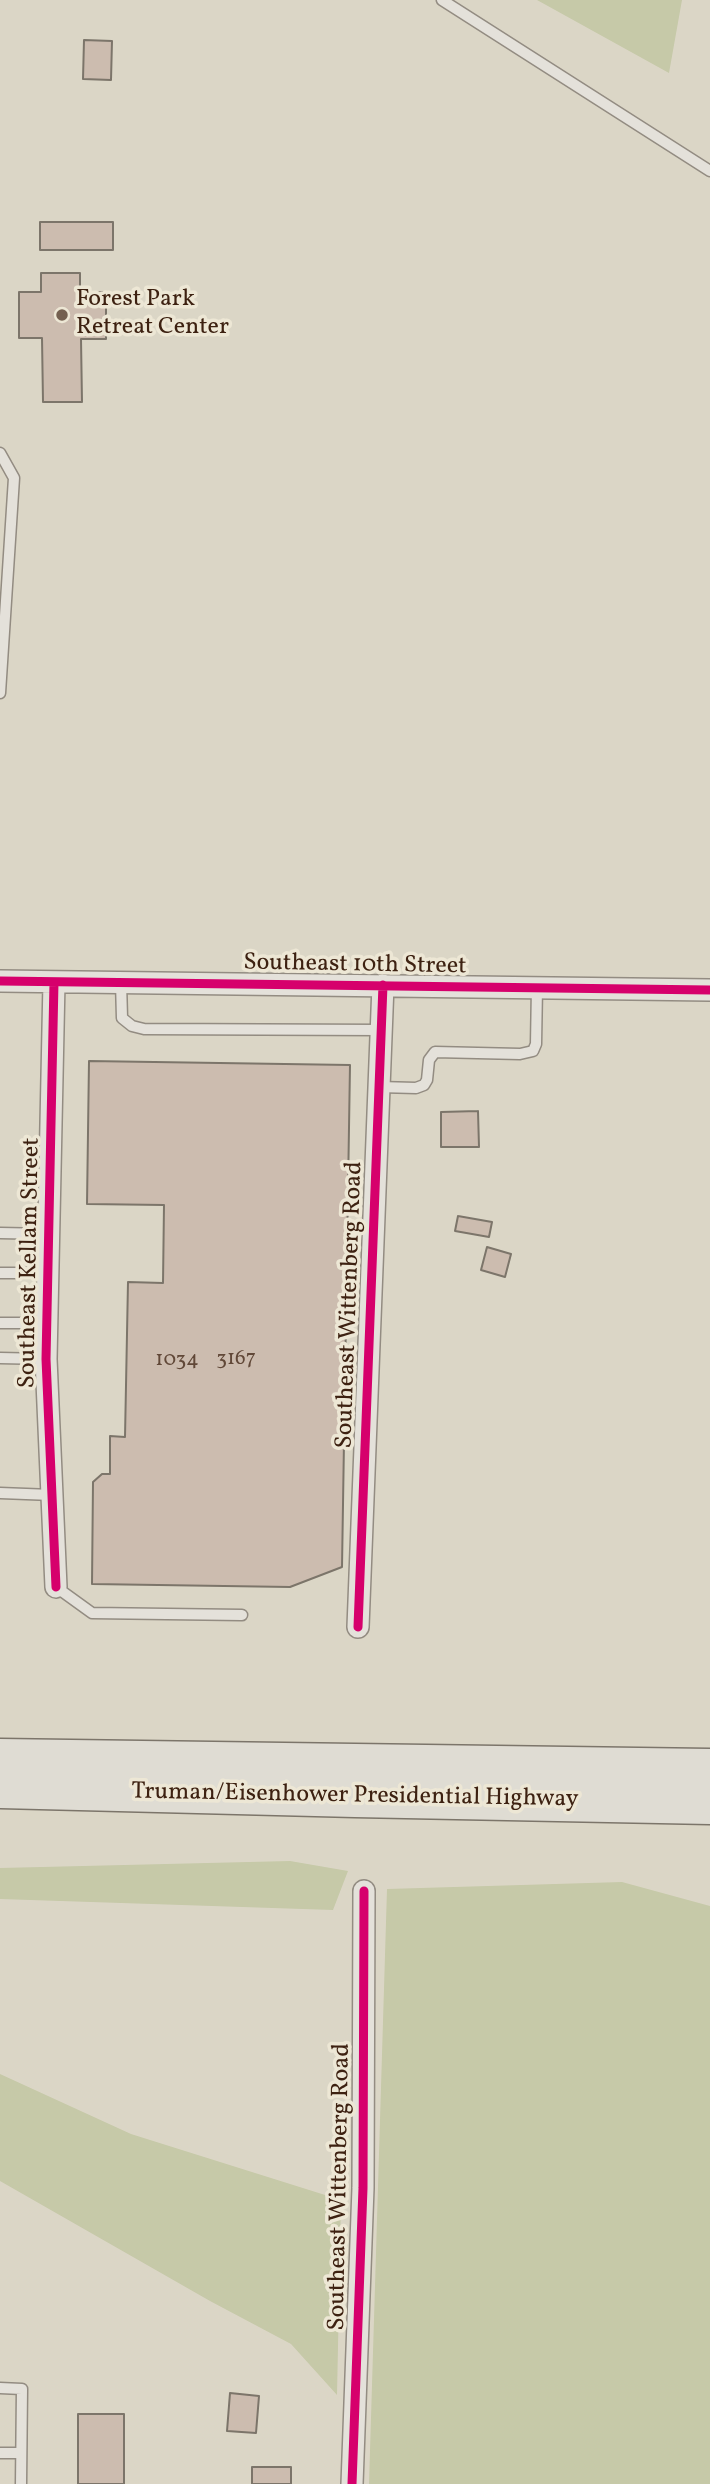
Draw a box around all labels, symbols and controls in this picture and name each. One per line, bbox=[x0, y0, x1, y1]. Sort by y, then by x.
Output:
place label: Forest Park Retreat Center bbox=[76, 287, 229, 343]
marker: Forest Park Retreat Center bbox=[54, 307, 70, 323]
street label: Southeast 10th Street bbox=[243, 950, 467, 982]
street label: Southeast Kellam Street bbox=[14, 1137, 48, 1389]
street label: Southeast Wittenberg Road bbox=[332, 1161, 370, 1449]
house number: 3167 bbox=[216, 1347, 256, 1373]
house number: 1034 bbox=[155, 1348, 199, 1374]
street label: Truman/Eisenhower Presidential Highway bbox=[131, 1779, 579, 1815]
street label: Southeast Wittenberg Road bbox=[324, 2043, 358, 2331]

